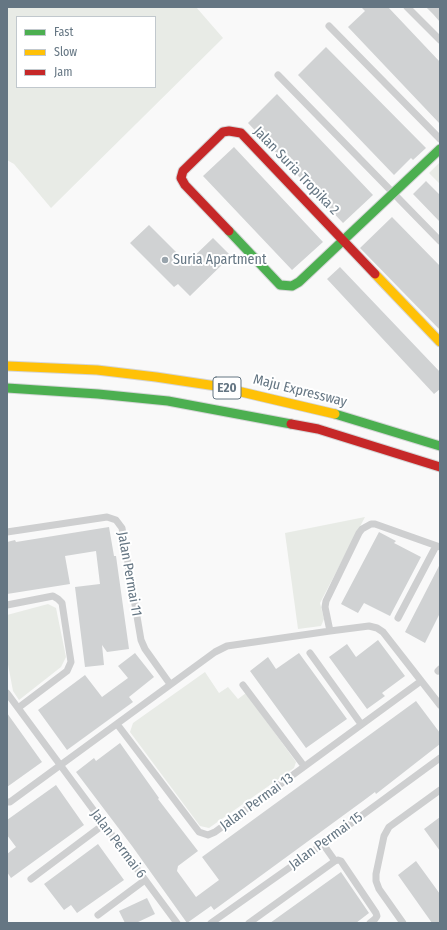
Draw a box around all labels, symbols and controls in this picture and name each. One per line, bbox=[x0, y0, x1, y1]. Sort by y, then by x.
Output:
legend bbox=[16, 16, 156, 88]
text: Fast bbox=[54, 25, 73, 39]
text: Slow bbox=[54, 45, 77, 59]
text: Jam bbox=[54, 65, 72, 79]
street label: Jalan Suria Tropika 2 bbox=[250, 123, 342, 219]
place label: Suria Apartment bbox=[173, 252, 266, 268]
marker: Suria Apartment bbox=[160, 255, 170, 265]
street label: Maju Expressway bbox=[251, 371, 349, 411]
road number: E20 bbox=[213, 377, 241, 399]
street label: Jalan Permai 11 bbox=[113, 530, 145, 618]
street label: Jalan Permai 13 bbox=[217, 770, 297, 834]
street label: Jalan Permai 6 bbox=[87, 806, 149, 882]
street label: Jalan Permai 15 bbox=[286, 809, 366, 873]

